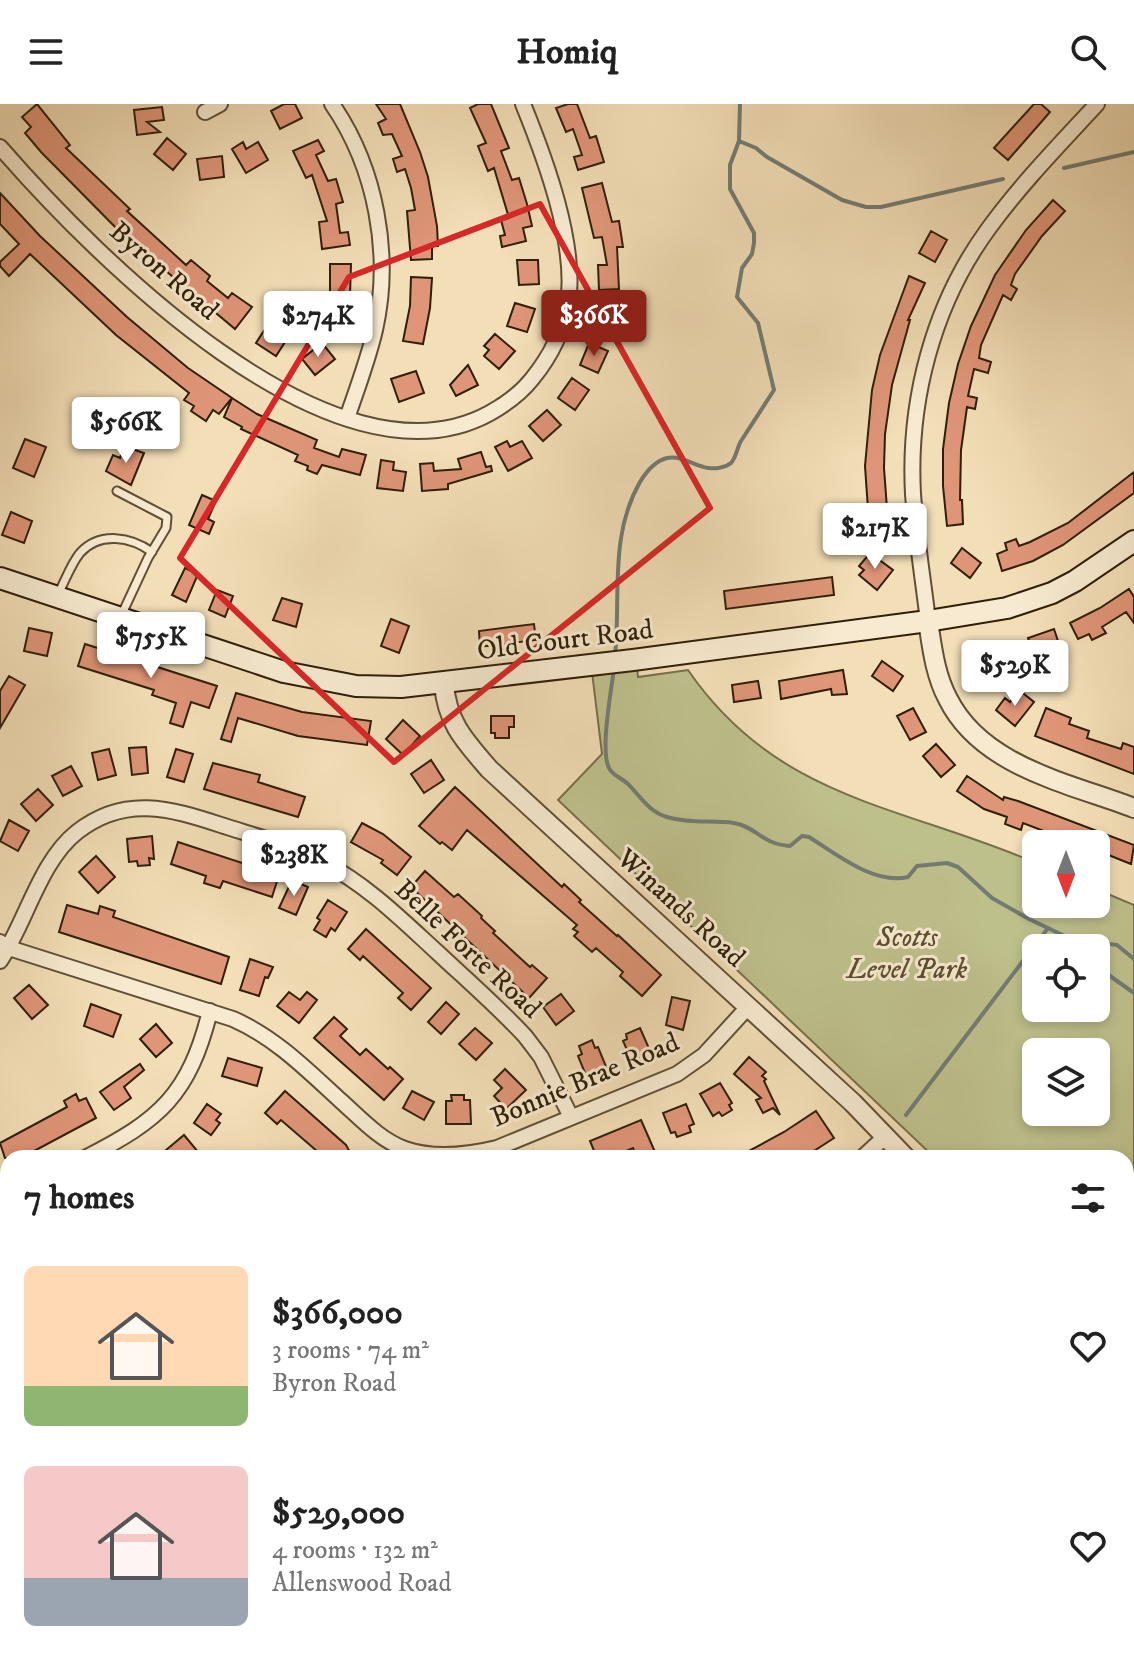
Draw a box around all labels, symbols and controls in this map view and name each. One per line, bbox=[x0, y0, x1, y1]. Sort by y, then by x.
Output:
icon: menu bbox=[24, 30, 68, 74]
text: Homiq bbox=[516, 30, 618, 75]
icon: search bbox=[1066, 30, 1110, 74]
street label: Byron Road bbox=[102, 214, 226, 328]
pin: $366K bbox=[538, 290, 650, 358]
pin: $274K bbox=[262, 291, 374, 359]
text: $366K bbox=[559, 299, 629, 332]
text: $274K bbox=[282, 300, 354, 333]
pin: $566K bbox=[70, 397, 182, 465]
text: $566K bbox=[90, 406, 162, 439]
pin: $217K bbox=[819, 503, 931, 571]
text: $217K bbox=[841, 512, 909, 545]
pin: $755K bbox=[95, 612, 207, 680]
street label: Old Court Road bbox=[475, 612, 655, 668]
text: $755K bbox=[115, 621, 187, 654]
pin: $529K bbox=[959, 640, 1071, 708]
text: $529K bbox=[979, 649, 1051, 682]
pin: $238K bbox=[238, 830, 350, 898]
north arrow bbox=[1022, 830, 1110, 918]
map controls bbox=[1022, 830, 1110, 1126]
text: $238K bbox=[260, 839, 328, 872]
street label: Winands Road bbox=[609, 840, 753, 975]
street label: Belle Forte Road bbox=[387, 872, 549, 1026]
park label: Scotts Level Park bbox=[845, 920, 968, 987]
button: locate bbox=[1022, 934, 1110, 1022]
street label: Bonnie Brae Road bbox=[486, 1025, 684, 1135]
button: layers bbox=[1022, 1038, 1110, 1126]
icon: filters bbox=[1066, 1176, 1110, 1220]
text: 7 homes bbox=[24, 1177, 134, 1219]
text: $366,000 bbox=[272, 1292, 403, 1334]
icon: home bbox=[88, 1298, 184, 1394]
icon: heart bbox=[1066, 1324, 1110, 1368]
text: 3 rooms · 74 m² bbox=[272, 1334, 429, 1367]
text: Byron Road bbox=[272, 1367, 396, 1400]
text: $529,000 bbox=[272, 1492, 405, 1534]
icon: home bbox=[88, 1498, 184, 1594]
icon: heart bbox=[1066, 1524, 1110, 1568]
text: 4 rooms · 132 m² bbox=[272, 1534, 438, 1567]
text: Allenswood Road bbox=[272, 1567, 451, 1600]

